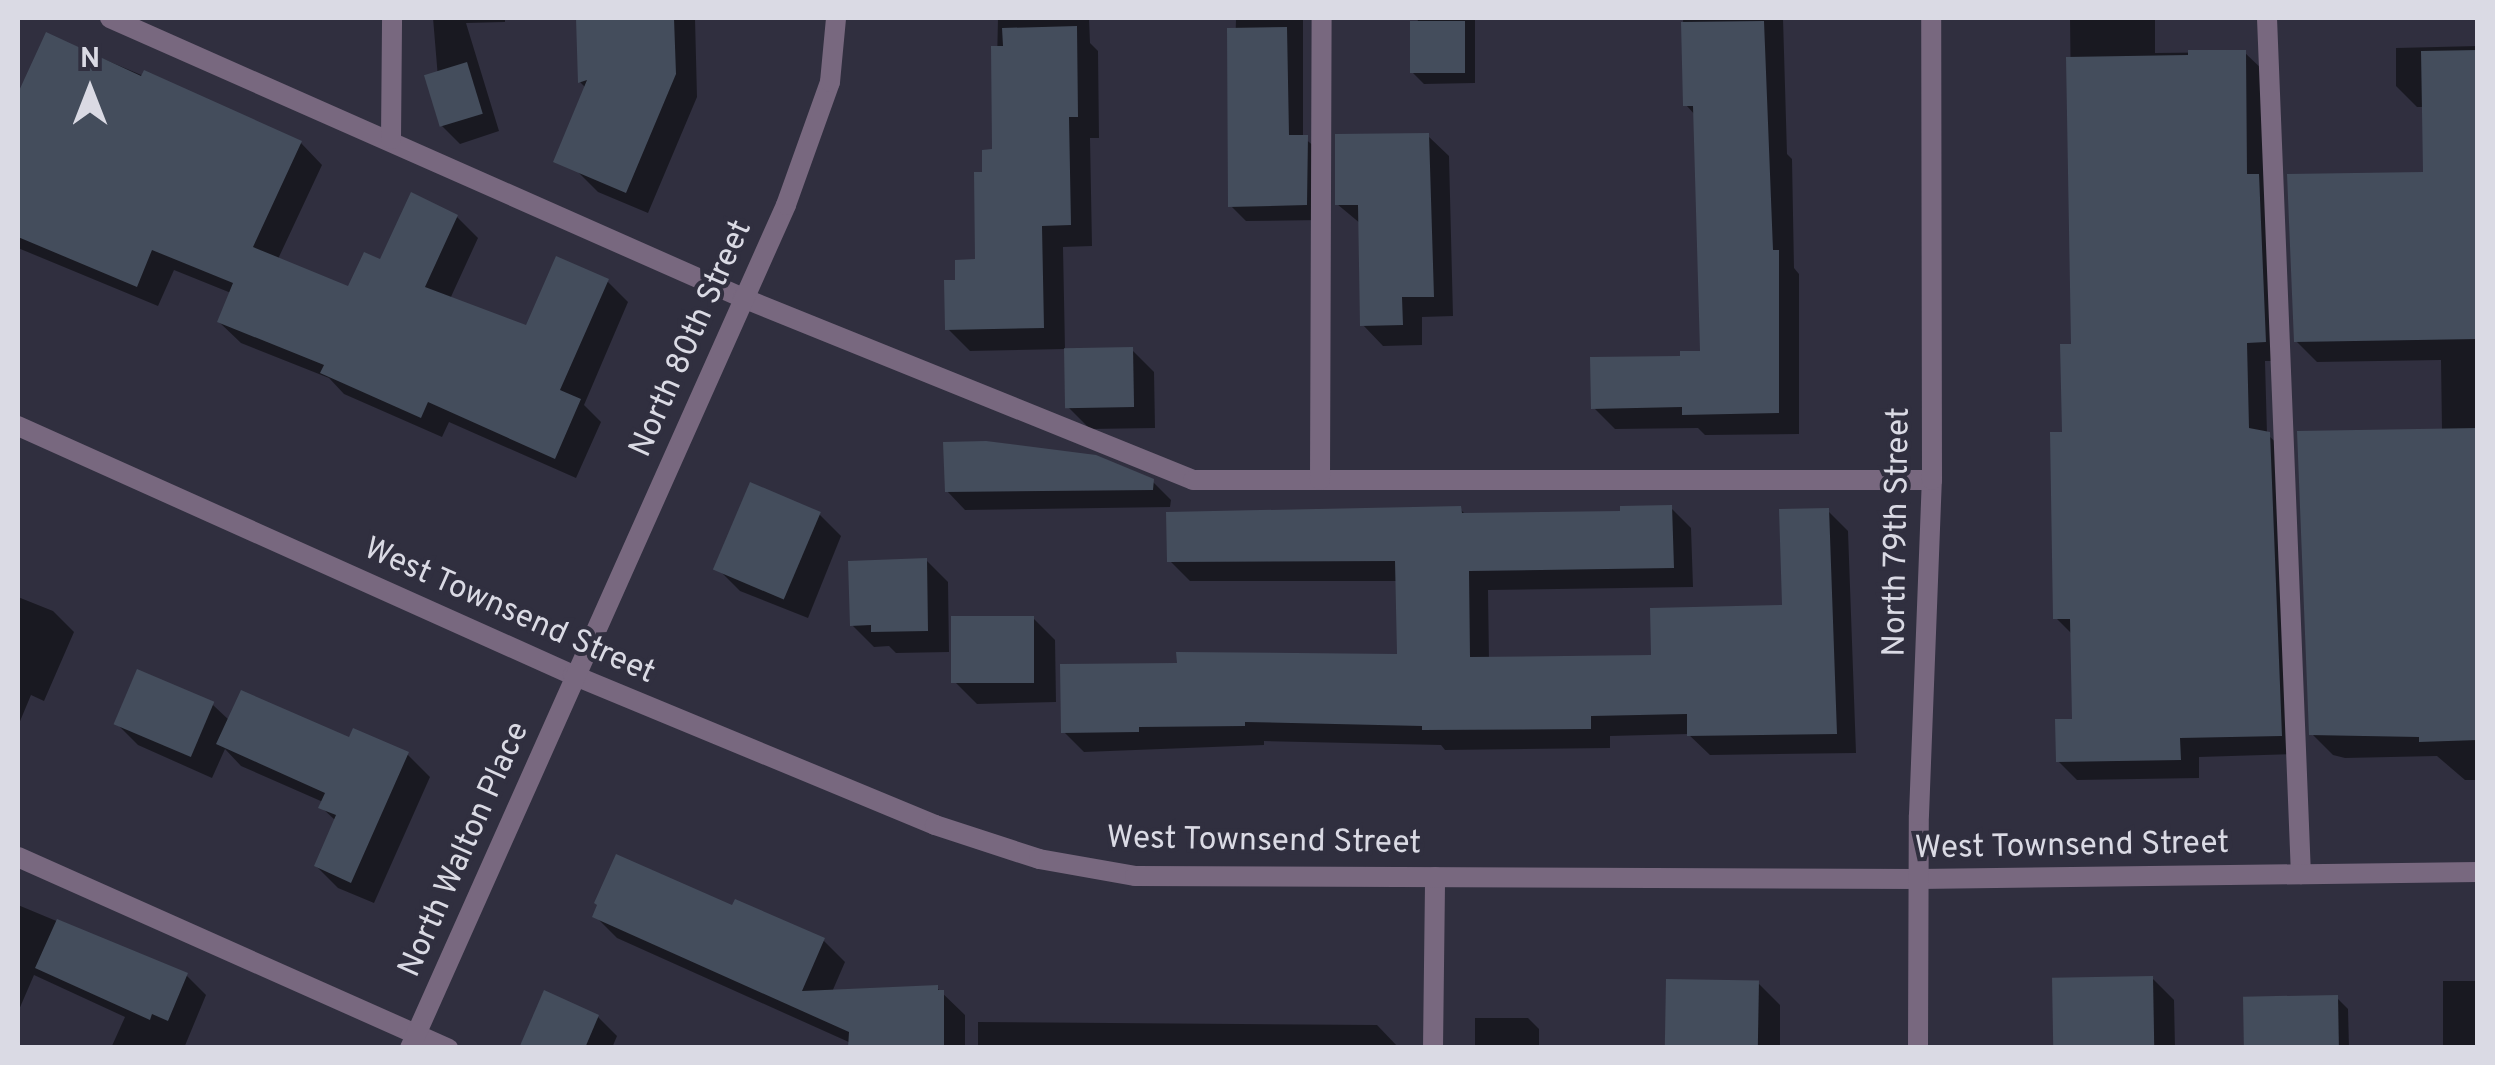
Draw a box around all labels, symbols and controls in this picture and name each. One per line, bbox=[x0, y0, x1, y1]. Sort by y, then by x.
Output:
north arrow bbox=[40, 40, 140, 140]
text: N bbox=[80, 42, 100, 78]
street label: North 80th Street bbox=[623, 215, 761, 463]
street label: North 79th Street bbox=[1877, 406, 1919, 658]
street label: West Townsend Street bbox=[357, 530, 661, 694]
street label: North Walton Place bbox=[391, 716, 539, 984]
street label: West Townsend Street bbox=[1106, 820, 1422, 864]
street label: West Townsend Street bbox=[1914, 825, 2230, 869]

